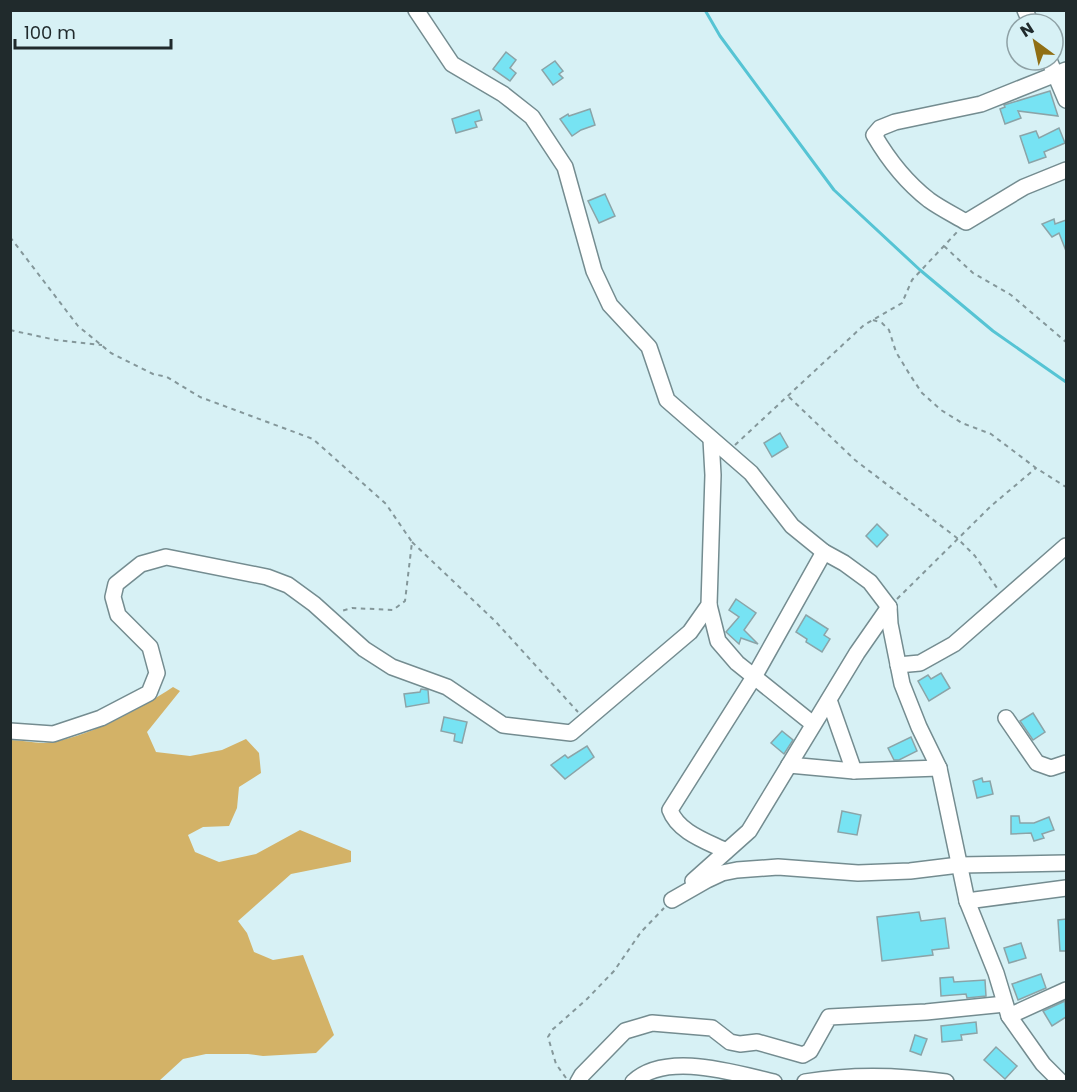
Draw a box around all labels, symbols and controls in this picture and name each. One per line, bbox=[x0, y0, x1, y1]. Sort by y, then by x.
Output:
scale bar bbox=[15, 12, 171, 50]
north arrow bbox=[1005, 12, 1065, 72]
text: N bbox=[1016, 17, 1038, 43]
text: 100 m bbox=[24, 20, 76, 45]

